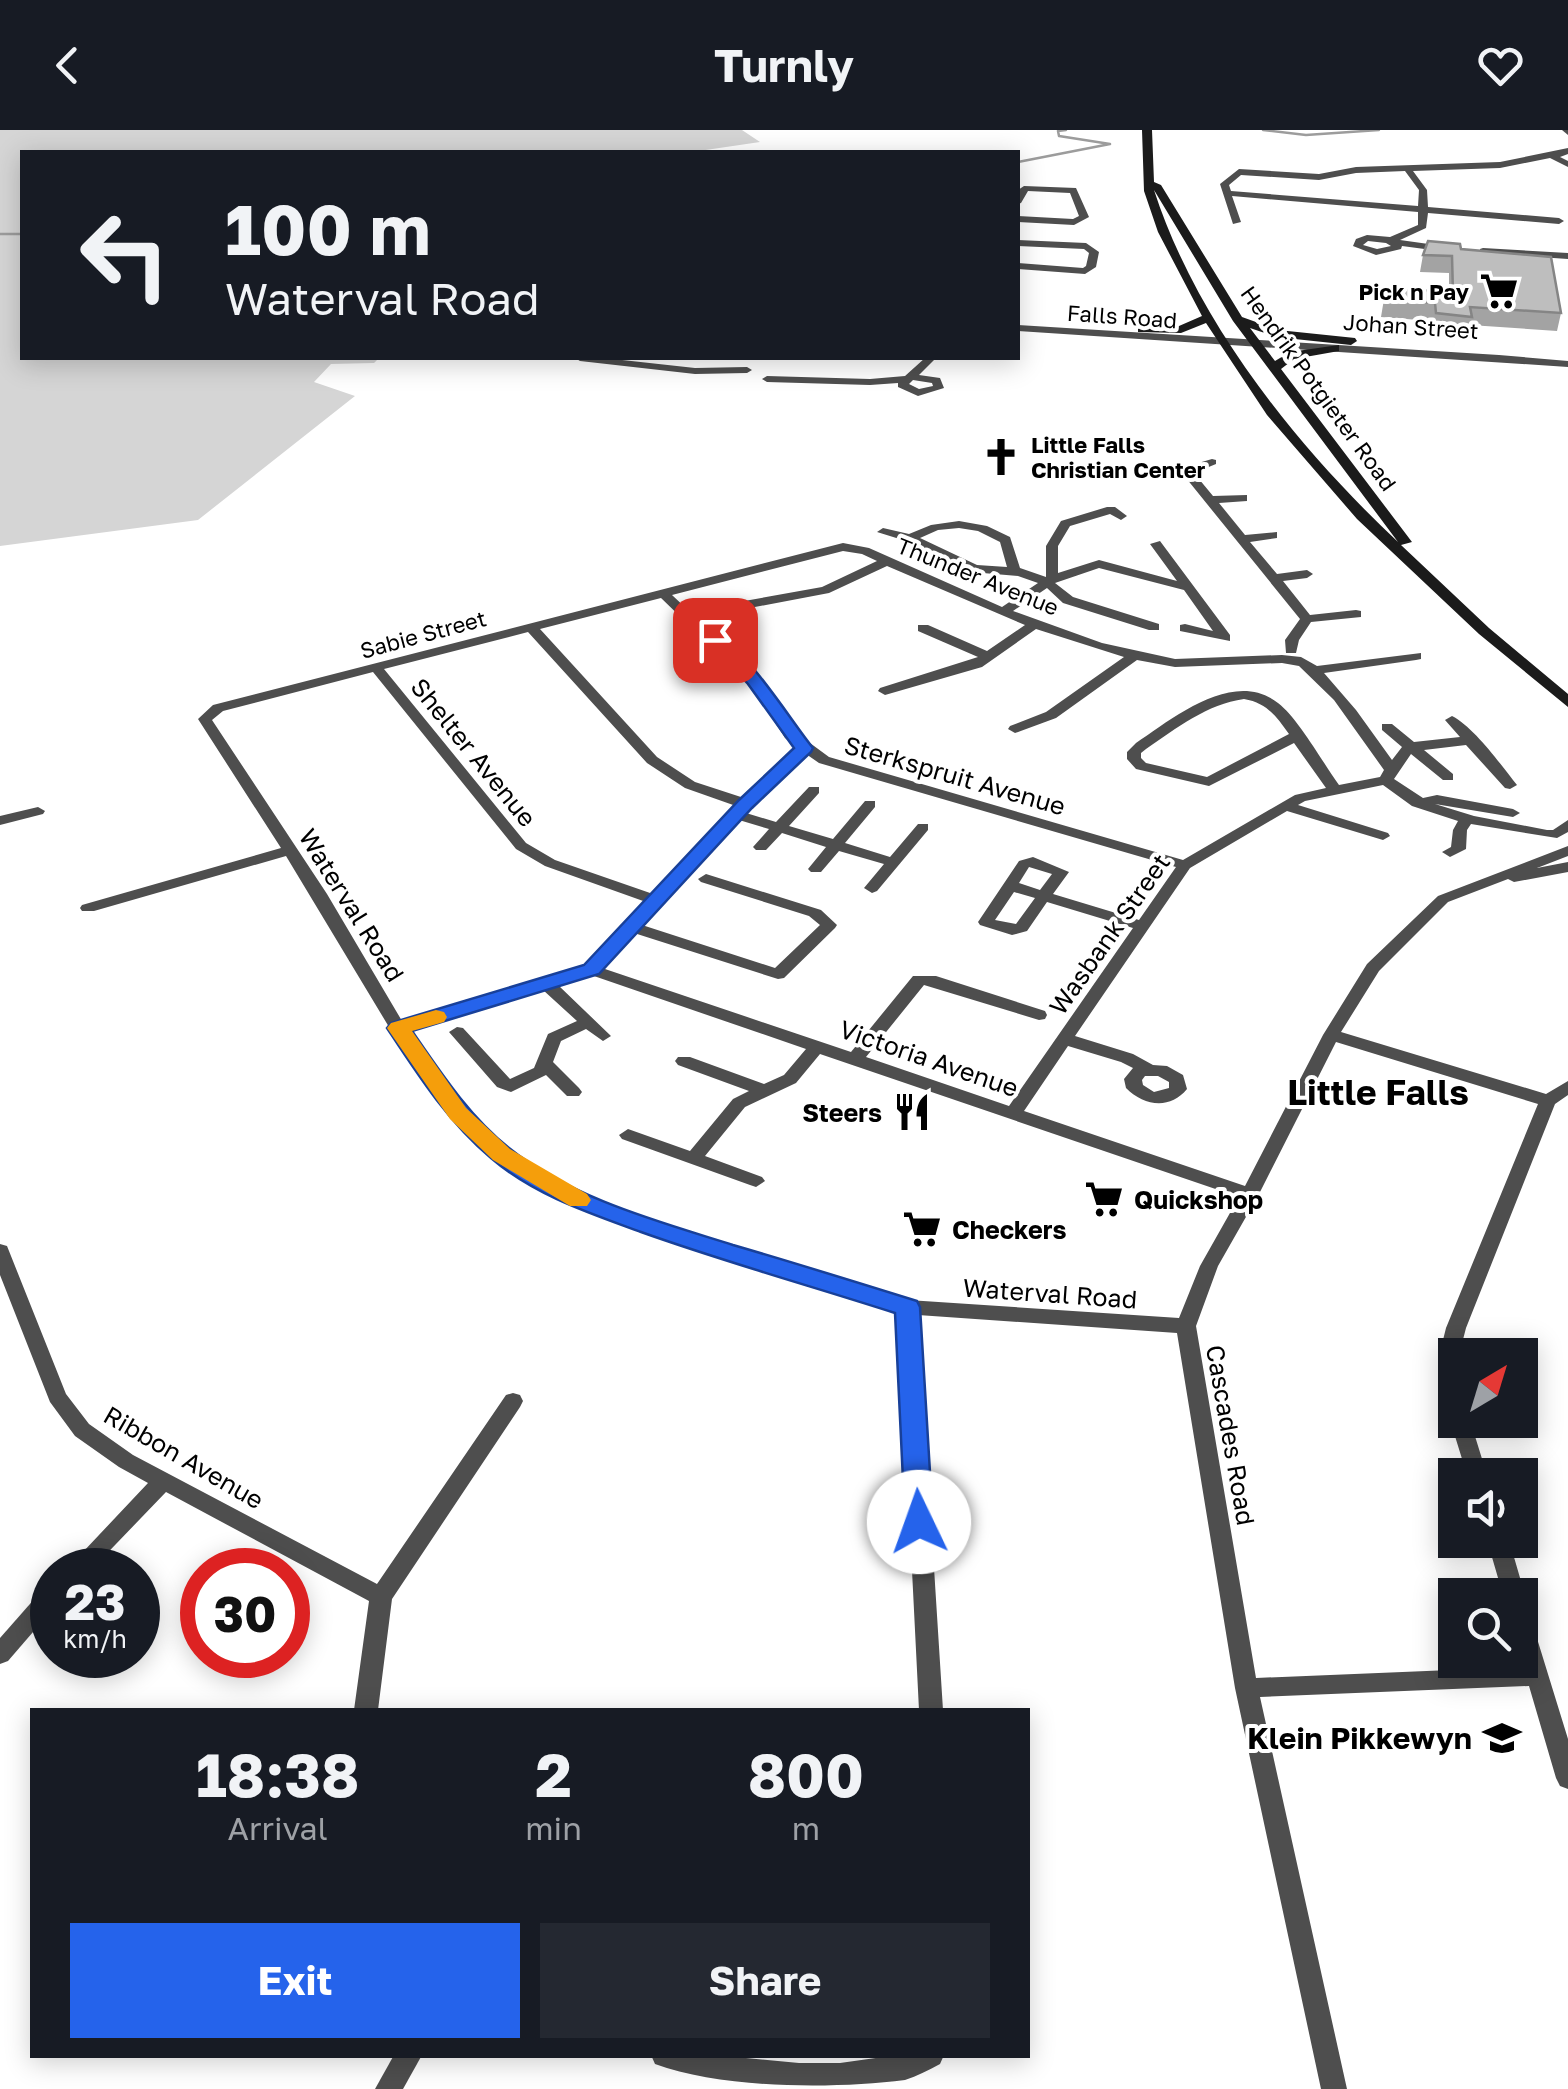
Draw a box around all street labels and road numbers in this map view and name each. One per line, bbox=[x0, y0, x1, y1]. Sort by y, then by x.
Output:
street label: Hendrik Potgieter Road bbox=[1236, 280, 1402, 496]
street label: Falls Road bbox=[1066, 299, 1178, 333]
street label: Johan Street bbox=[1342, 308, 1480, 344]
street label: Thunder Avenue bbox=[893, 531, 1063, 621]
street label: Sabie Street bbox=[357, 604, 489, 664]
street label: Shelter Avenue bbox=[405, 671, 543, 833]
street label: Sterkspruit Avenue bbox=[841, 729, 1069, 821]
street label: Waterval Road bbox=[293, 823, 411, 987]
street label: Wasbank Street bbox=[1042, 847, 1176, 1021]
street label: Victoria Avenue bbox=[835, 1013, 1023, 1103]
street label: Waterval Road bbox=[962, 1271, 1138, 1315]
street label: Cascades Road bbox=[1200, 1342, 1262, 1528]
street label: Ribbon Avenue bbox=[99, 1399, 269, 1515]

